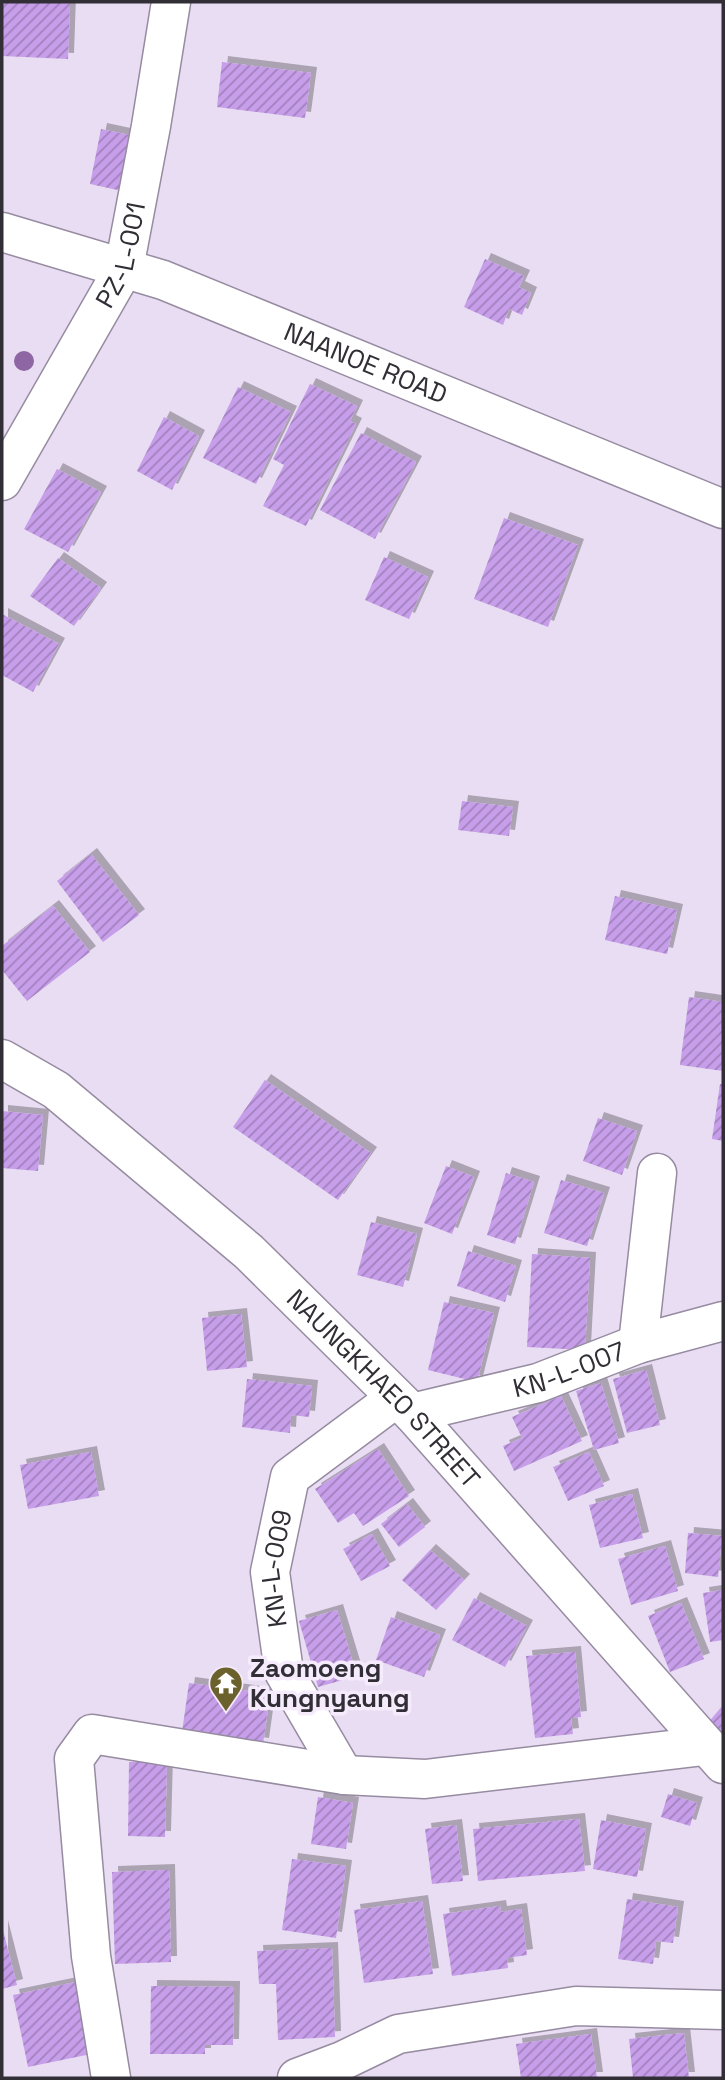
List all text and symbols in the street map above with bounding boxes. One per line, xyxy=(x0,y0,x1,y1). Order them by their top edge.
street label: PZ-L-001 xyxy=(88,200,153,314)
street label: NAANOE ROAD xyxy=(279,314,452,411)
street label: NAUNGKHAEO STREET xyxy=(279,1282,488,1495)
street label: KN-L-007 xyxy=(510,1334,630,1405)
street label: KN-L-009 xyxy=(253,1506,300,1630)
place label: Zaomoeng Kungnyaung xyxy=(250,1651,410,1715)
temple icon: Zaomoeng Kungnyaung xyxy=(207,1664,245,1713)

